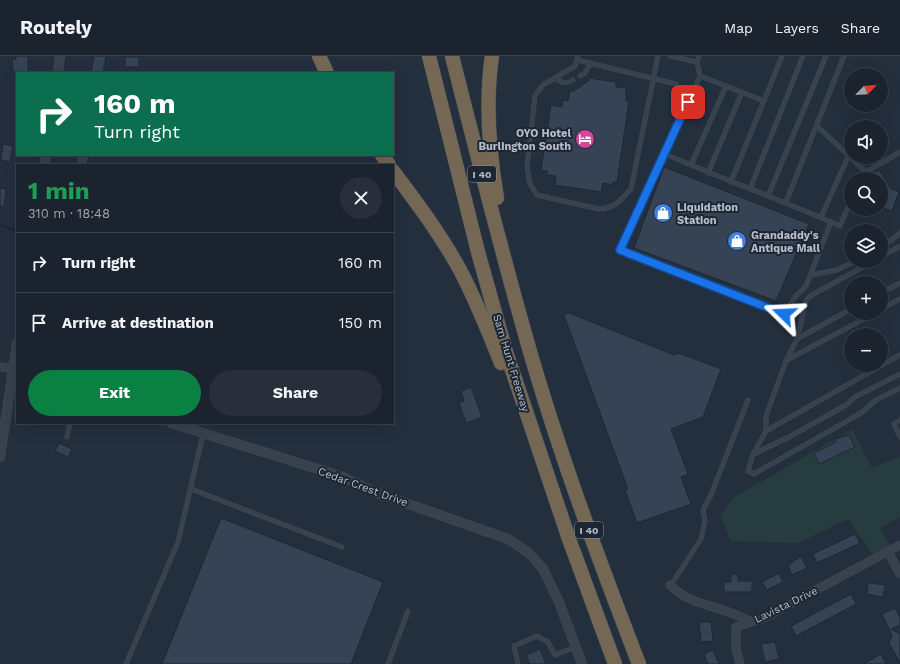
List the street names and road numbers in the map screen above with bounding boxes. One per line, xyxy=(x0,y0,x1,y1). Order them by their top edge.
road number: I 40 xyxy=(468,166,496,182)
street label: Sam Hunt Freeway xyxy=(490,313,532,414)
street label: Cedar Crest Drive xyxy=(316,465,410,509)
road number: I 40 xyxy=(575,522,603,538)
street label: Lavista Drive xyxy=(752,584,820,626)

